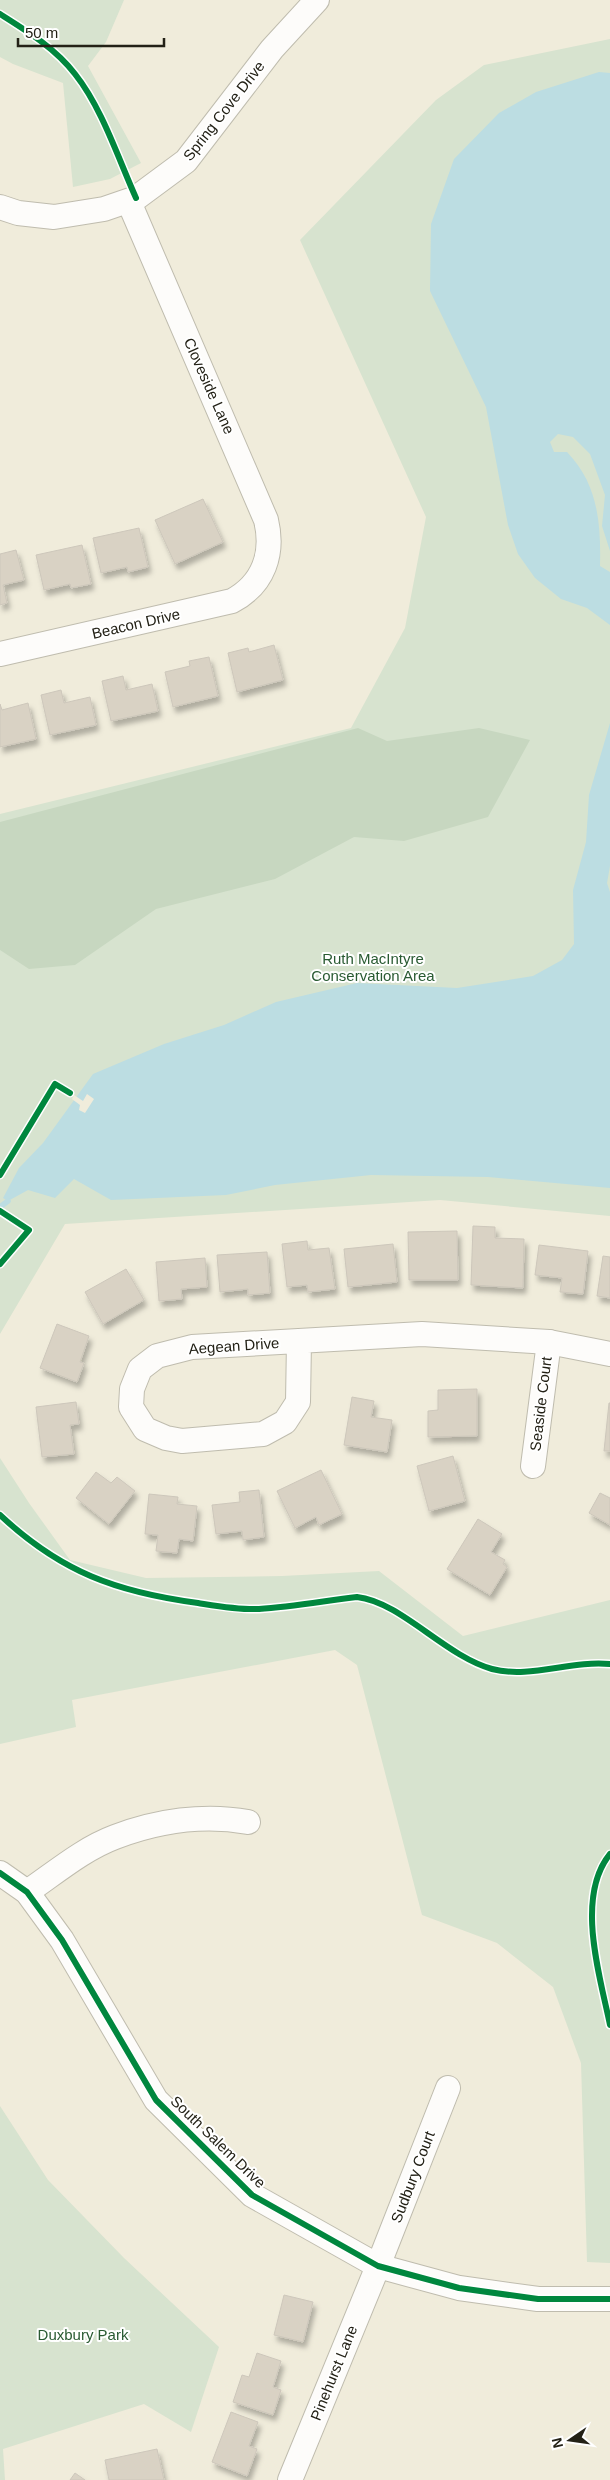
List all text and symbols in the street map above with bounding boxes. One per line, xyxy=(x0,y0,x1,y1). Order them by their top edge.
scale bar xyxy=(18,15,164,47)
text: 50 m xyxy=(25,24,58,41)
street label: Spring Cove Drive xyxy=(179,58,268,164)
street label: Cloveside Lane xyxy=(181,335,238,436)
street label: Beacon Drive xyxy=(90,605,182,642)
park label: Ruth MacIntyre Conservation Area xyxy=(311,950,435,984)
street label: Aegean Drive xyxy=(188,1334,280,1357)
street label: Seaside Court xyxy=(526,1355,555,1452)
street label: South Salem Drive xyxy=(167,2092,269,2191)
street label: Sudbury Court xyxy=(387,2128,438,2225)
street label: Pinehurst Lane xyxy=(307,2323,360,2423)
park label: Duxbury Park xyxy=(38,2326,129,2343)
north arrow xyxy=(545,2415,595,2465)
text: N xyxy=(548,2436,566,2450)

